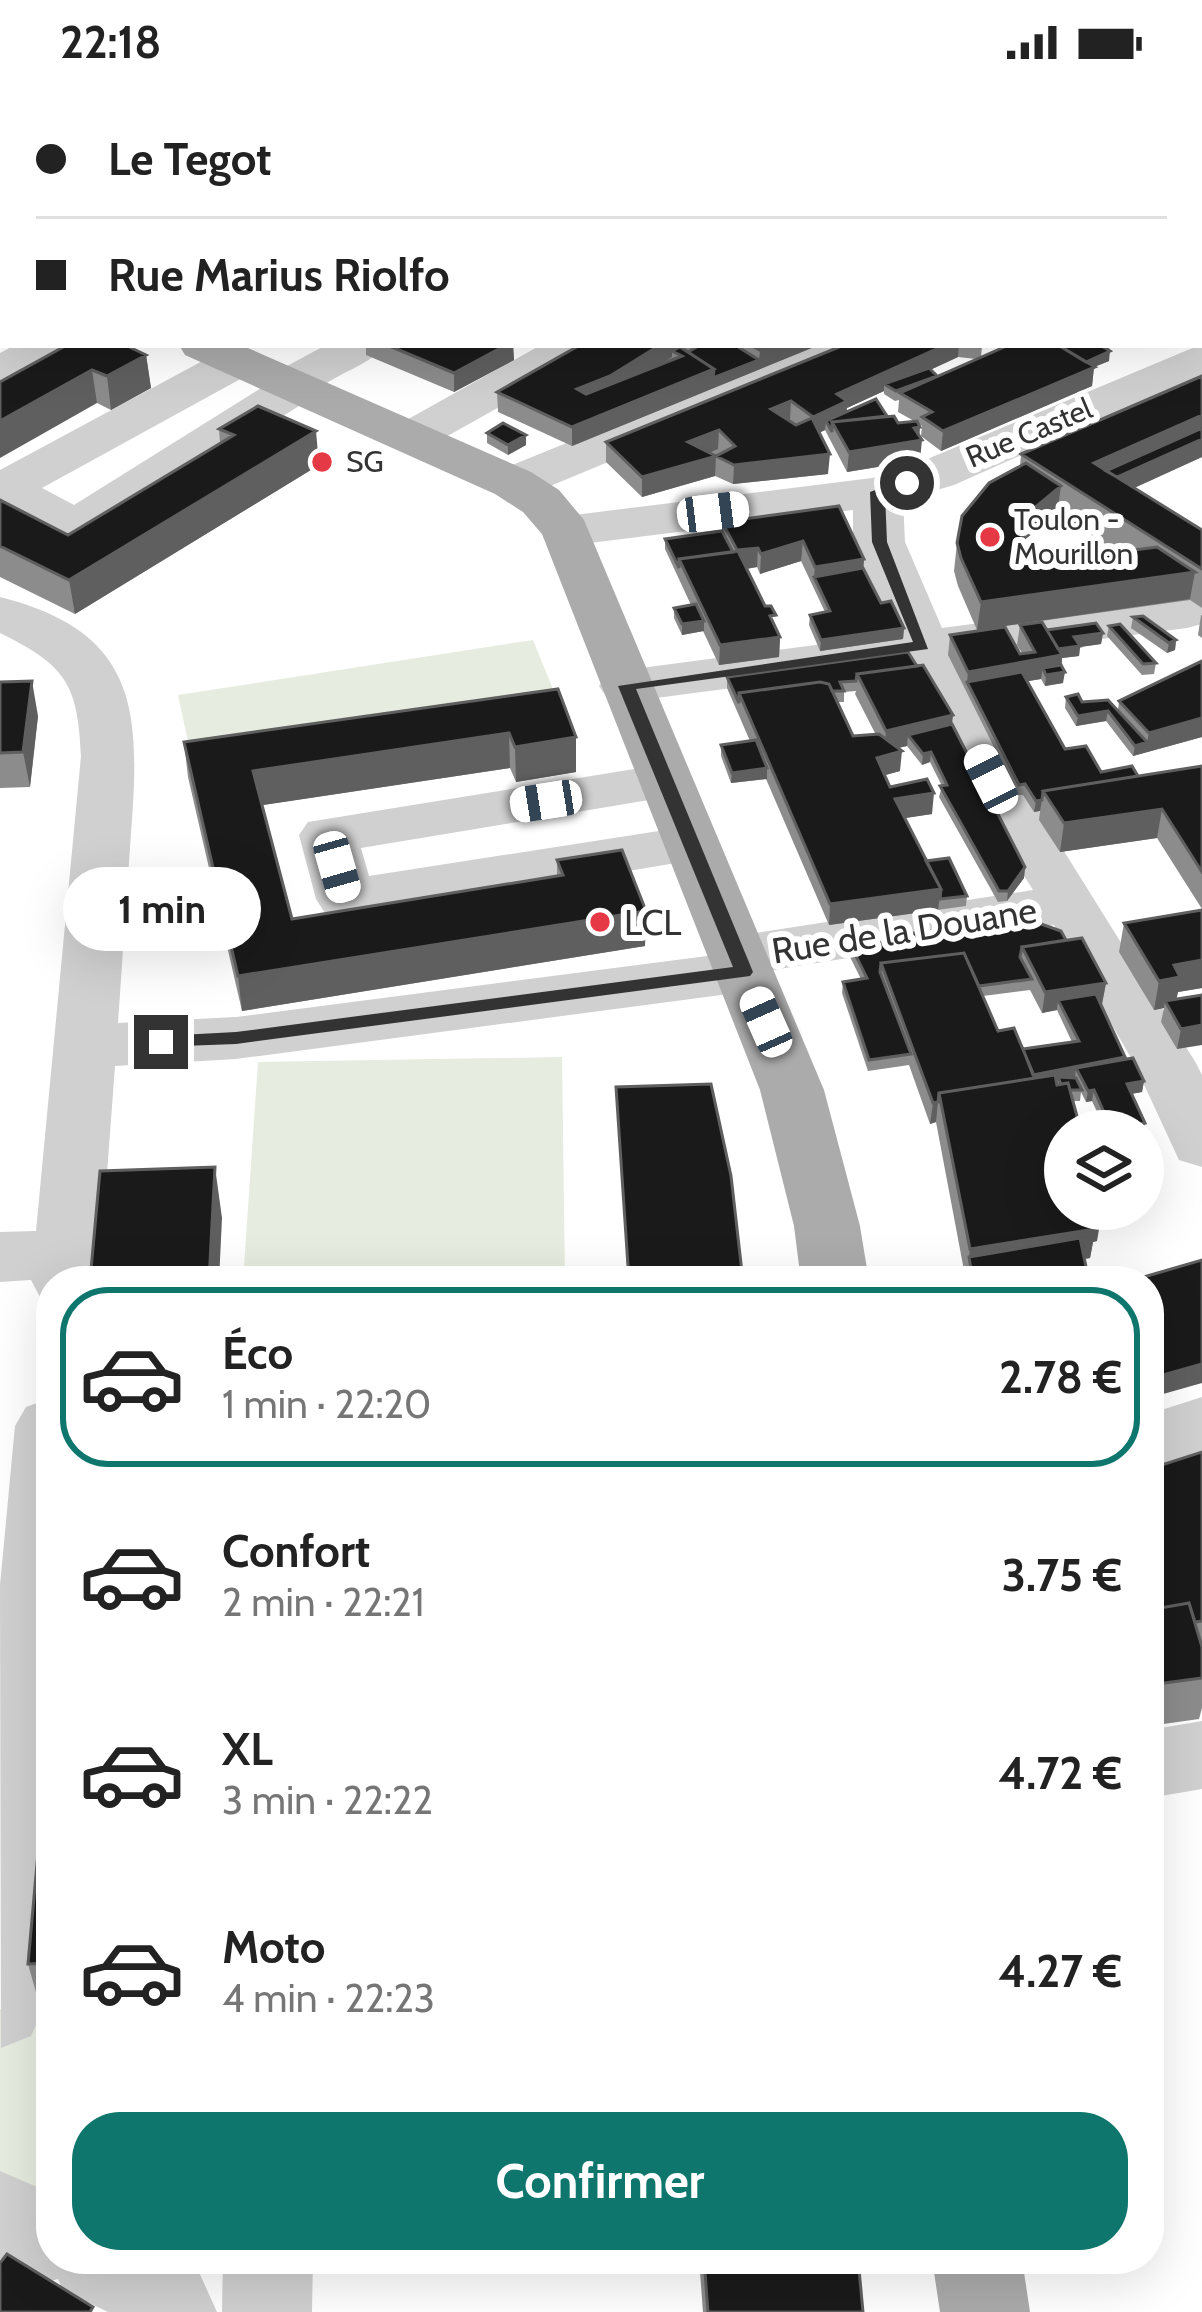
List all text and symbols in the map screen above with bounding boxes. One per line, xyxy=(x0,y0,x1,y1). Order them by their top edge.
text: 22:18 xyxy=(60,15,161,69)
text: Le Tegot xyxy=(108,132,272,186)
text: Rue Marius Riolfo xyxy=(108,248,450,302)
street label: Rue Castel xyxy=(960,389,1097,476)
place label: SG xyxy=(346,443,384,480)
marker: SG xyxy=(309,449,335,475)
route start xyxy=(880,456,934,510)
car xyxy=(675,490,751,534)
place label: Toulon - Mourillon xyxy=(1014,501,1133,572)
marker: Toulon - Mourillon xyxy=(977,524,1003,550)
car xyxy=(959,739,1023,819)
car xyxy=(508,778,584,824)
car xyxy=(310,827,364,907)
callout: 1 min xyxy=(62,868,260,952)
text: 1 min xyxy=(118,885,206,933)
street label: Rue de la Douane xyxy=(768,887,1040,973)
place label: LCL xyxy=(624,900,681,944)
marker: LCL xyxy=(587,909,613,935)
car xyxy=(735,982,797,1062)
route end xyxy=(134,1015,188,1069)
map controls xyxy=(1044,1110,1164,1230)
button: layers xyxy=(1044,1110,1164,1230)
icon: car xyxy=(78,1323,186,1431)
text: Éco xyxy=(222,1326,293,1380)
text: 2.78 € xyxy=(999,1350,1122,1404)
text: 1 min · 22:20 xyxy=(222,1380,431,1428)
icon: car xyxy=(78,1521,186,1629)
text: Confort xyxy=(222,1524,370,1578)
text: 3.75 € xyxy=(1002,1548,1122,1602)
text: 2 min · 22:21 xyxy=(222,1578,424,1626)
icon: car xyxy=(78,1719,186,1827)
text: XL xyxy=(222,1722,273,1776)
text: 4.72 € xyxy=(998,1746,1122,1800)
text: 3 min · 22:22 xyxy=(222,1776,433,1824)
icon: car xyxy=(78,1917,186,2025)
text: Moto xyxy=(222,1920,325,1974)
text: 4.27 € xyxy=(998,1944,1122,1998)
text: 4 min · 22:23 xyxy=(222,1974,435,2022)
button: Confirmer xyxy=(72,2112,1128,2250)

